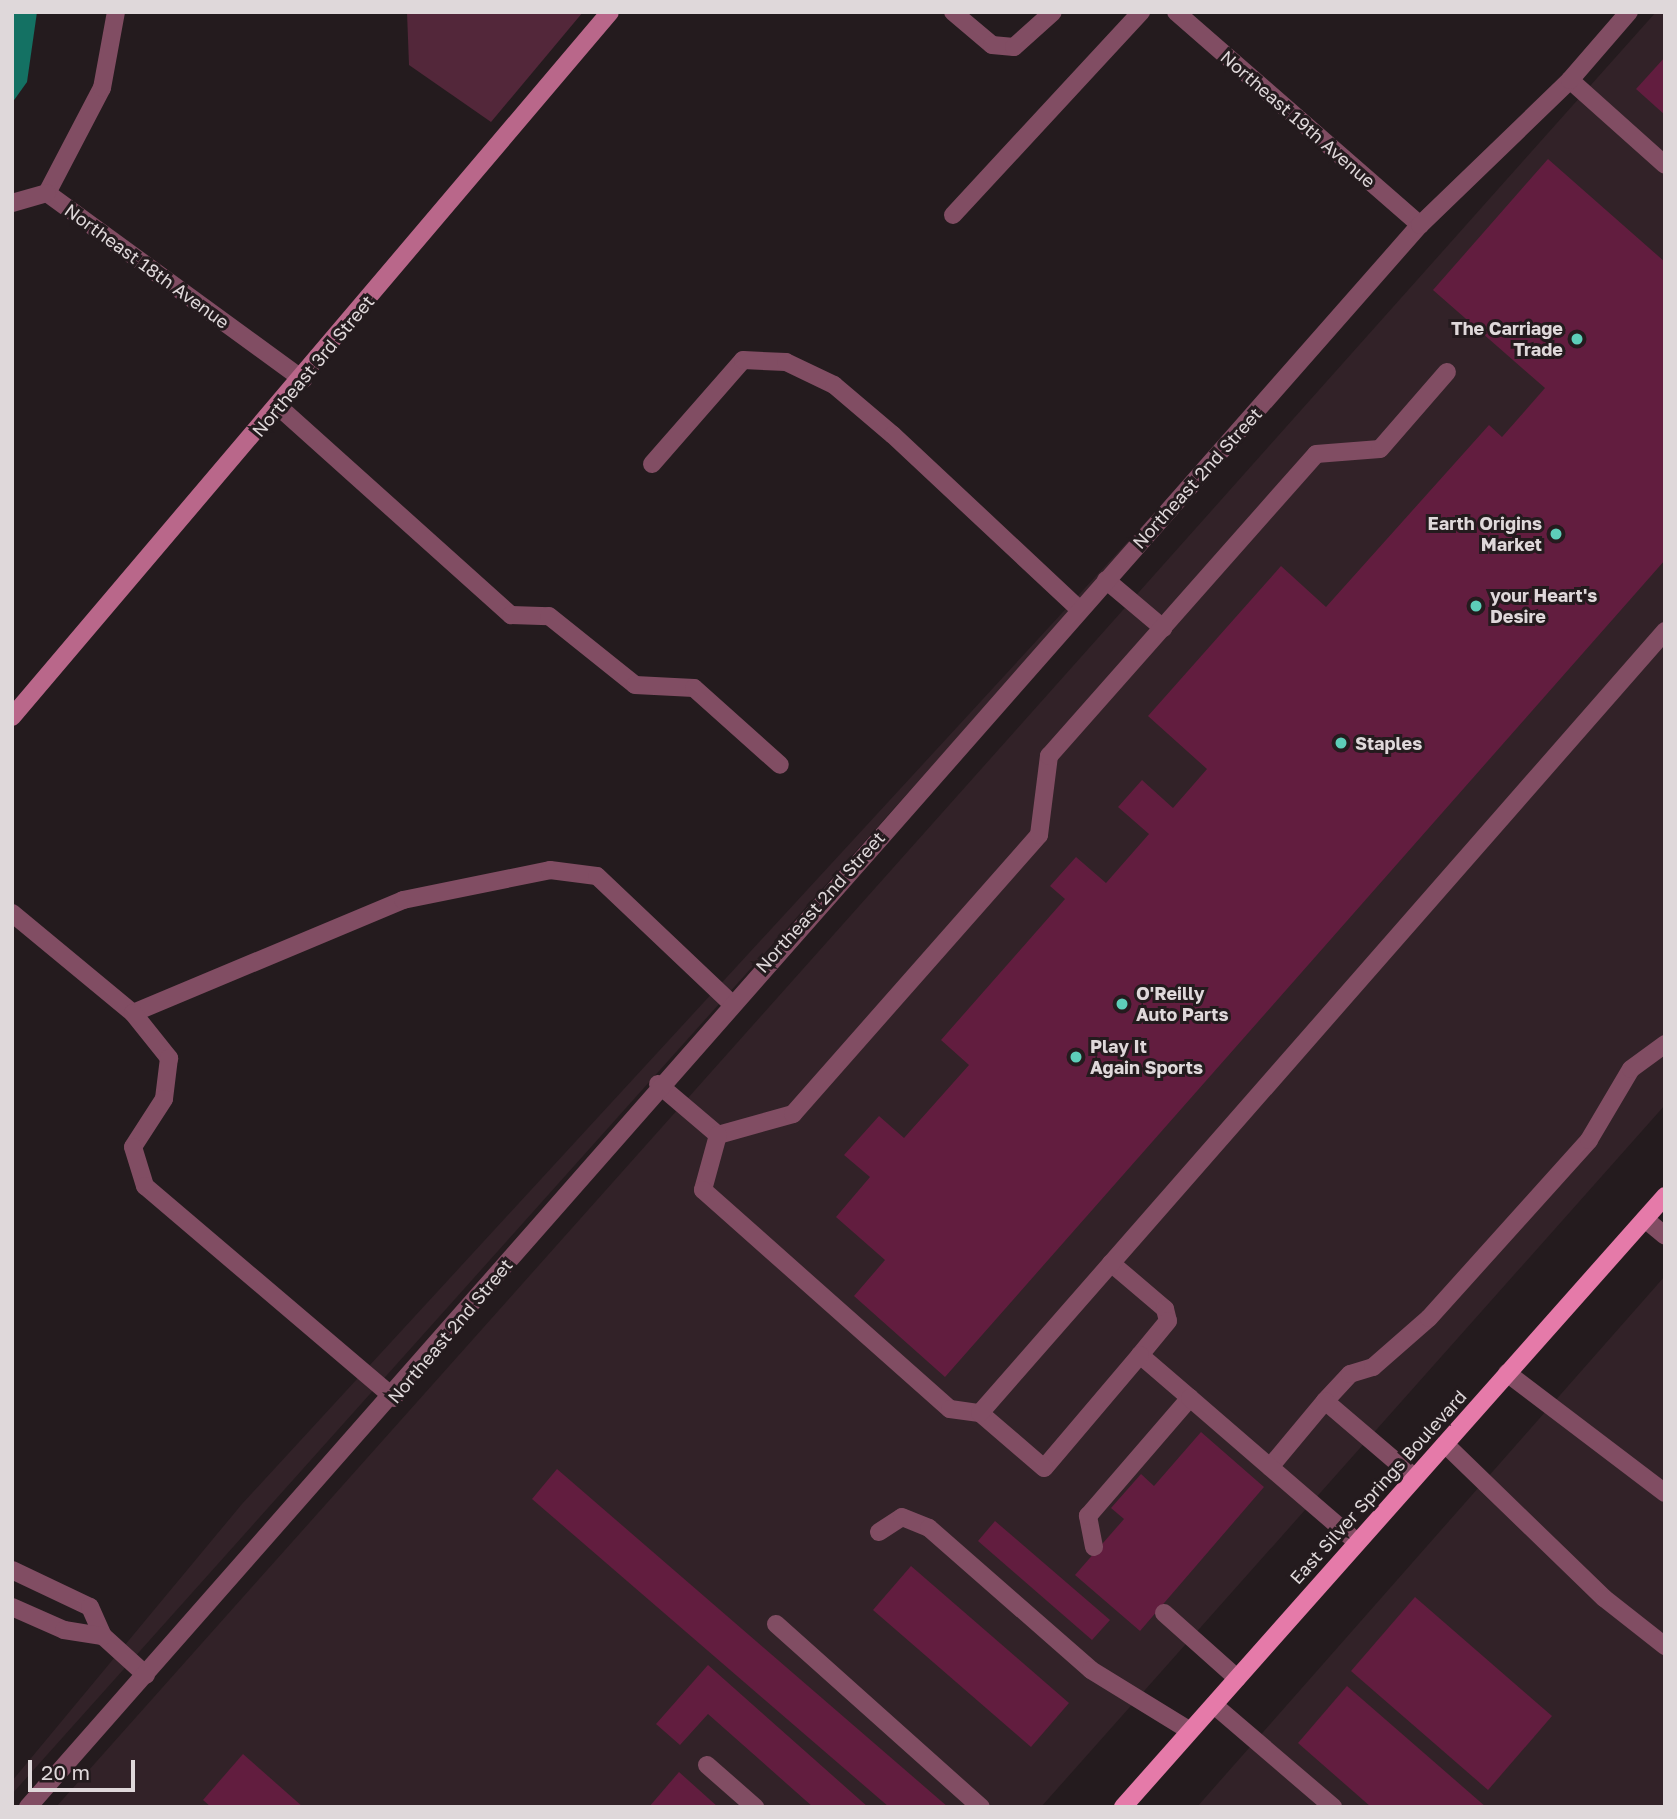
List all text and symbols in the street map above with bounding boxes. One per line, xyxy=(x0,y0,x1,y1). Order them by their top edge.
street label: Northeast 19th Avenue xyxy=(1216,46,1380,192)
street label: Northeast 18th Avenue xyxy=(61,199,233,333)
street label: Northeast 3rd Street xyxy=(247,291,379,441)
place label: The Carriage Trade xyxy=(1451,318,1563,360)
marker: The Carriage Trade xyxy=(1569,331,1585,347)
street label: Northeast 2nd Street xyxy=(1128,403,1266,553)
place label: Earth Origins Market xyxy=(1428,513,1542,556)
marker: Earth Origins Market xyxy=(1548,526,1564,542)
place label: your Heart's Desire xyxy=(1490,585,1597,628)
marker: your Heart's Desire xyxy=(1468,598,1484,614)
place label: Staples xyxy=(1355,732,1422,754)
marker: Staples xyxy=(1333,735,1349,751)
street label: Northeast 2nd Street xyxy=(751,827,889,977)
place label: O'Reilly Auto Parts xyxy=(1136,983,1229,1026)
marker: O'Reilly Auto Parts xyxy=(1114,996,1130,1012)
place label: Play It Again Sports xyxy=(1090,1036,1203,1078)
marker: Play It Again Sports xyxy=(1068,1049,1084,1065)
street label: Northeast 2nd Street xyxy=(383,1254,517,1408)
street label: East Silver Springs Boulevard xyxy=(1285,1386,1471,1588)
scale bar xyxy=(32,1745,138,1789)
text: 20 m xyxy=(41,1759,90,1785)

